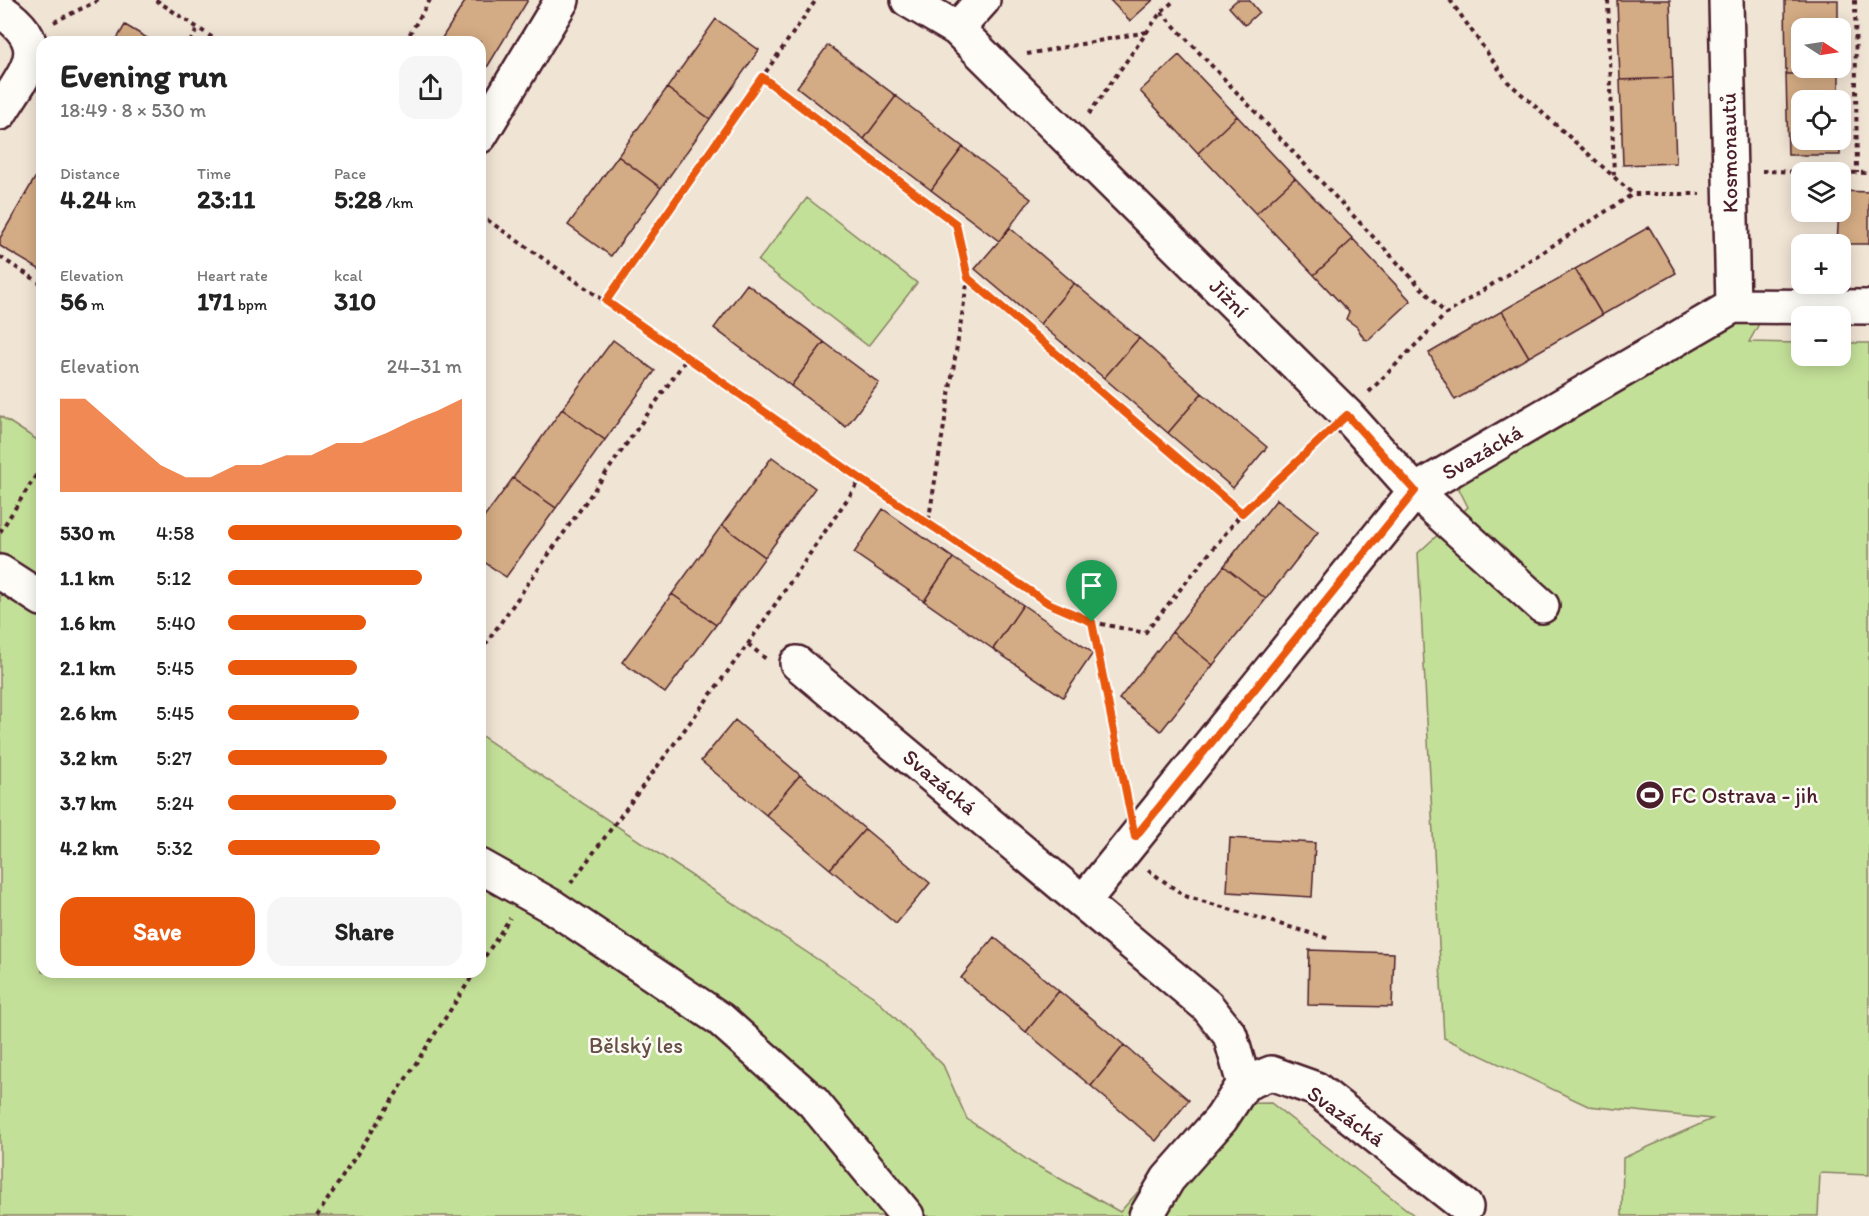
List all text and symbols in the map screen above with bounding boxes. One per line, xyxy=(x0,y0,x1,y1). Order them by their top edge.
north arrow xyxy=(1791,18,1851,78)
map controls xyxy=(1791,18,1851,366)
text: Evening run xyxy=(60,56,227,95)
button: share xyxy=(399,56,462,119)
button: locate xyxy=(1791,90,1851,150)
street label: Kosmonautů xyxy=(1714,93,1744,213)
text: 18:49 · 8 × 530 m xyxy=(60,98,206,122)
button: layers xyxy=(1791,162,1851,222)
text: Distance xyxy=(60,164,120,183)
text: Time xyxy=(197,164,231,183)
text: Pace xyxy=(334,164,366,183)
text: 4.24 xyxy=(60,183,111,215)
text: 23:11 xyxy=(197,183,255,215)
text: 5:28 xyxy=(334,183,382,215)
text: km xyxy=(111,193,136,212)
text: /km xyxy=(382,193,413,212)
button: + xyxy=(1791,234,1851,294)
text: Elevation xyxy=(60,266,124,285)
text: Heart rate xyxy=(197,266,268,285)
text: kcal xyxy=(334,266,362,285)
street label: Jižní xyxy=(1204,273,1255,324)
text: 56 xyxy=(60,285,87,317)
text: 171 xyxy=(197,285,234,317)
text: 310 xyxy=(334,285,376,317)
text: m xyxy=(87,295,104,314)
text: bpm xyxy=(234,295,267,314)
button: − xyxy=(1791,306,1851,366)
text: Elevation xyxy=(60,354,139,378)
text: 24–31 m xyxy=(387,354,462,378)
street label: Svazácká xyxy=(1437,418,1528,486)
text: 530 m xyxy=(60,521,115,545)
text: 4:58 xyxy=(156,521,194,545)
pin xyxy=(1066,560,1117,622)
text: 1.1 km xyxy=(60,566,114,590)
text: 5:12 xyxy=(156,566,191,590)
icon: arrive xyxy=(1075,569,1108,602)
text: 1.6 km xyxy=(60,611,116,635)
text: 5:40 xyxy=(156,611,196,635)
text: 2.1 km xyxy=(60,656,116,680)
text: 5:45 xyxy=(156,656,194,680)
text: 2.6 km xyxy=(60,701,117,725)
text: 5:45 xyxy=(156,701,194,725)
street label: Svazácká xyxy=(897,743,983,821)
text: 3.2 km xyxy=(60,746,117,770)
text: 5:27 xyxy=(156,746,192,770)
sports icon: FC Ostrava - jih xyxy=(1634,779,1666,811)
place label: FC Ostrava - jih xyxy=(1671,782,1818,809)
text: 3.7 km xyxy=(60,791,117,815)
text: 5:24 xyxy=(156,791,194,815)
text: 4.2 km xyxy=(60,836,118,860)
text: 5:32 xyxy=(156,836,193,860)
button: Save xyxy=(60,897,255,966)
button: Share xyxy=(267,897,462,966)
park label: Bělský les xyxy=(589,1032,683,1059)
street label: Svazácká xyxy=(1302,1080,1390,1153)

